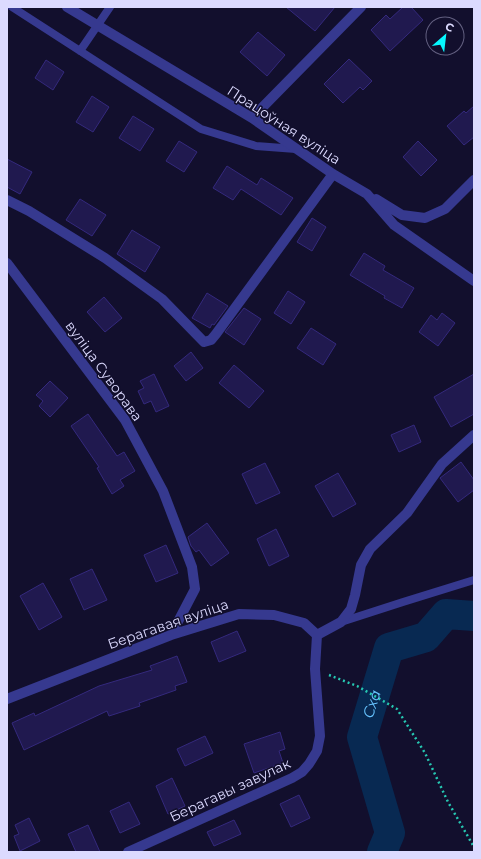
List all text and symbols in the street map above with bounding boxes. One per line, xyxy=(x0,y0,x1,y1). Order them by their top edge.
north arrow xyxy=(425,16,465,56)
text: С xyxy=(443,19,457,35)
street label: Працоўная вуліца xyxy=(224,82,344,168)
street label: вуліца Суворава xyxy=(62,317,146,425)
street label: Берагавая вуліца xyxy=(105,595,231,653)
water label: Сха xyxy=(358,687,385,720)
street label: Берагавы завулак xyxy=(167,754,293,826)

